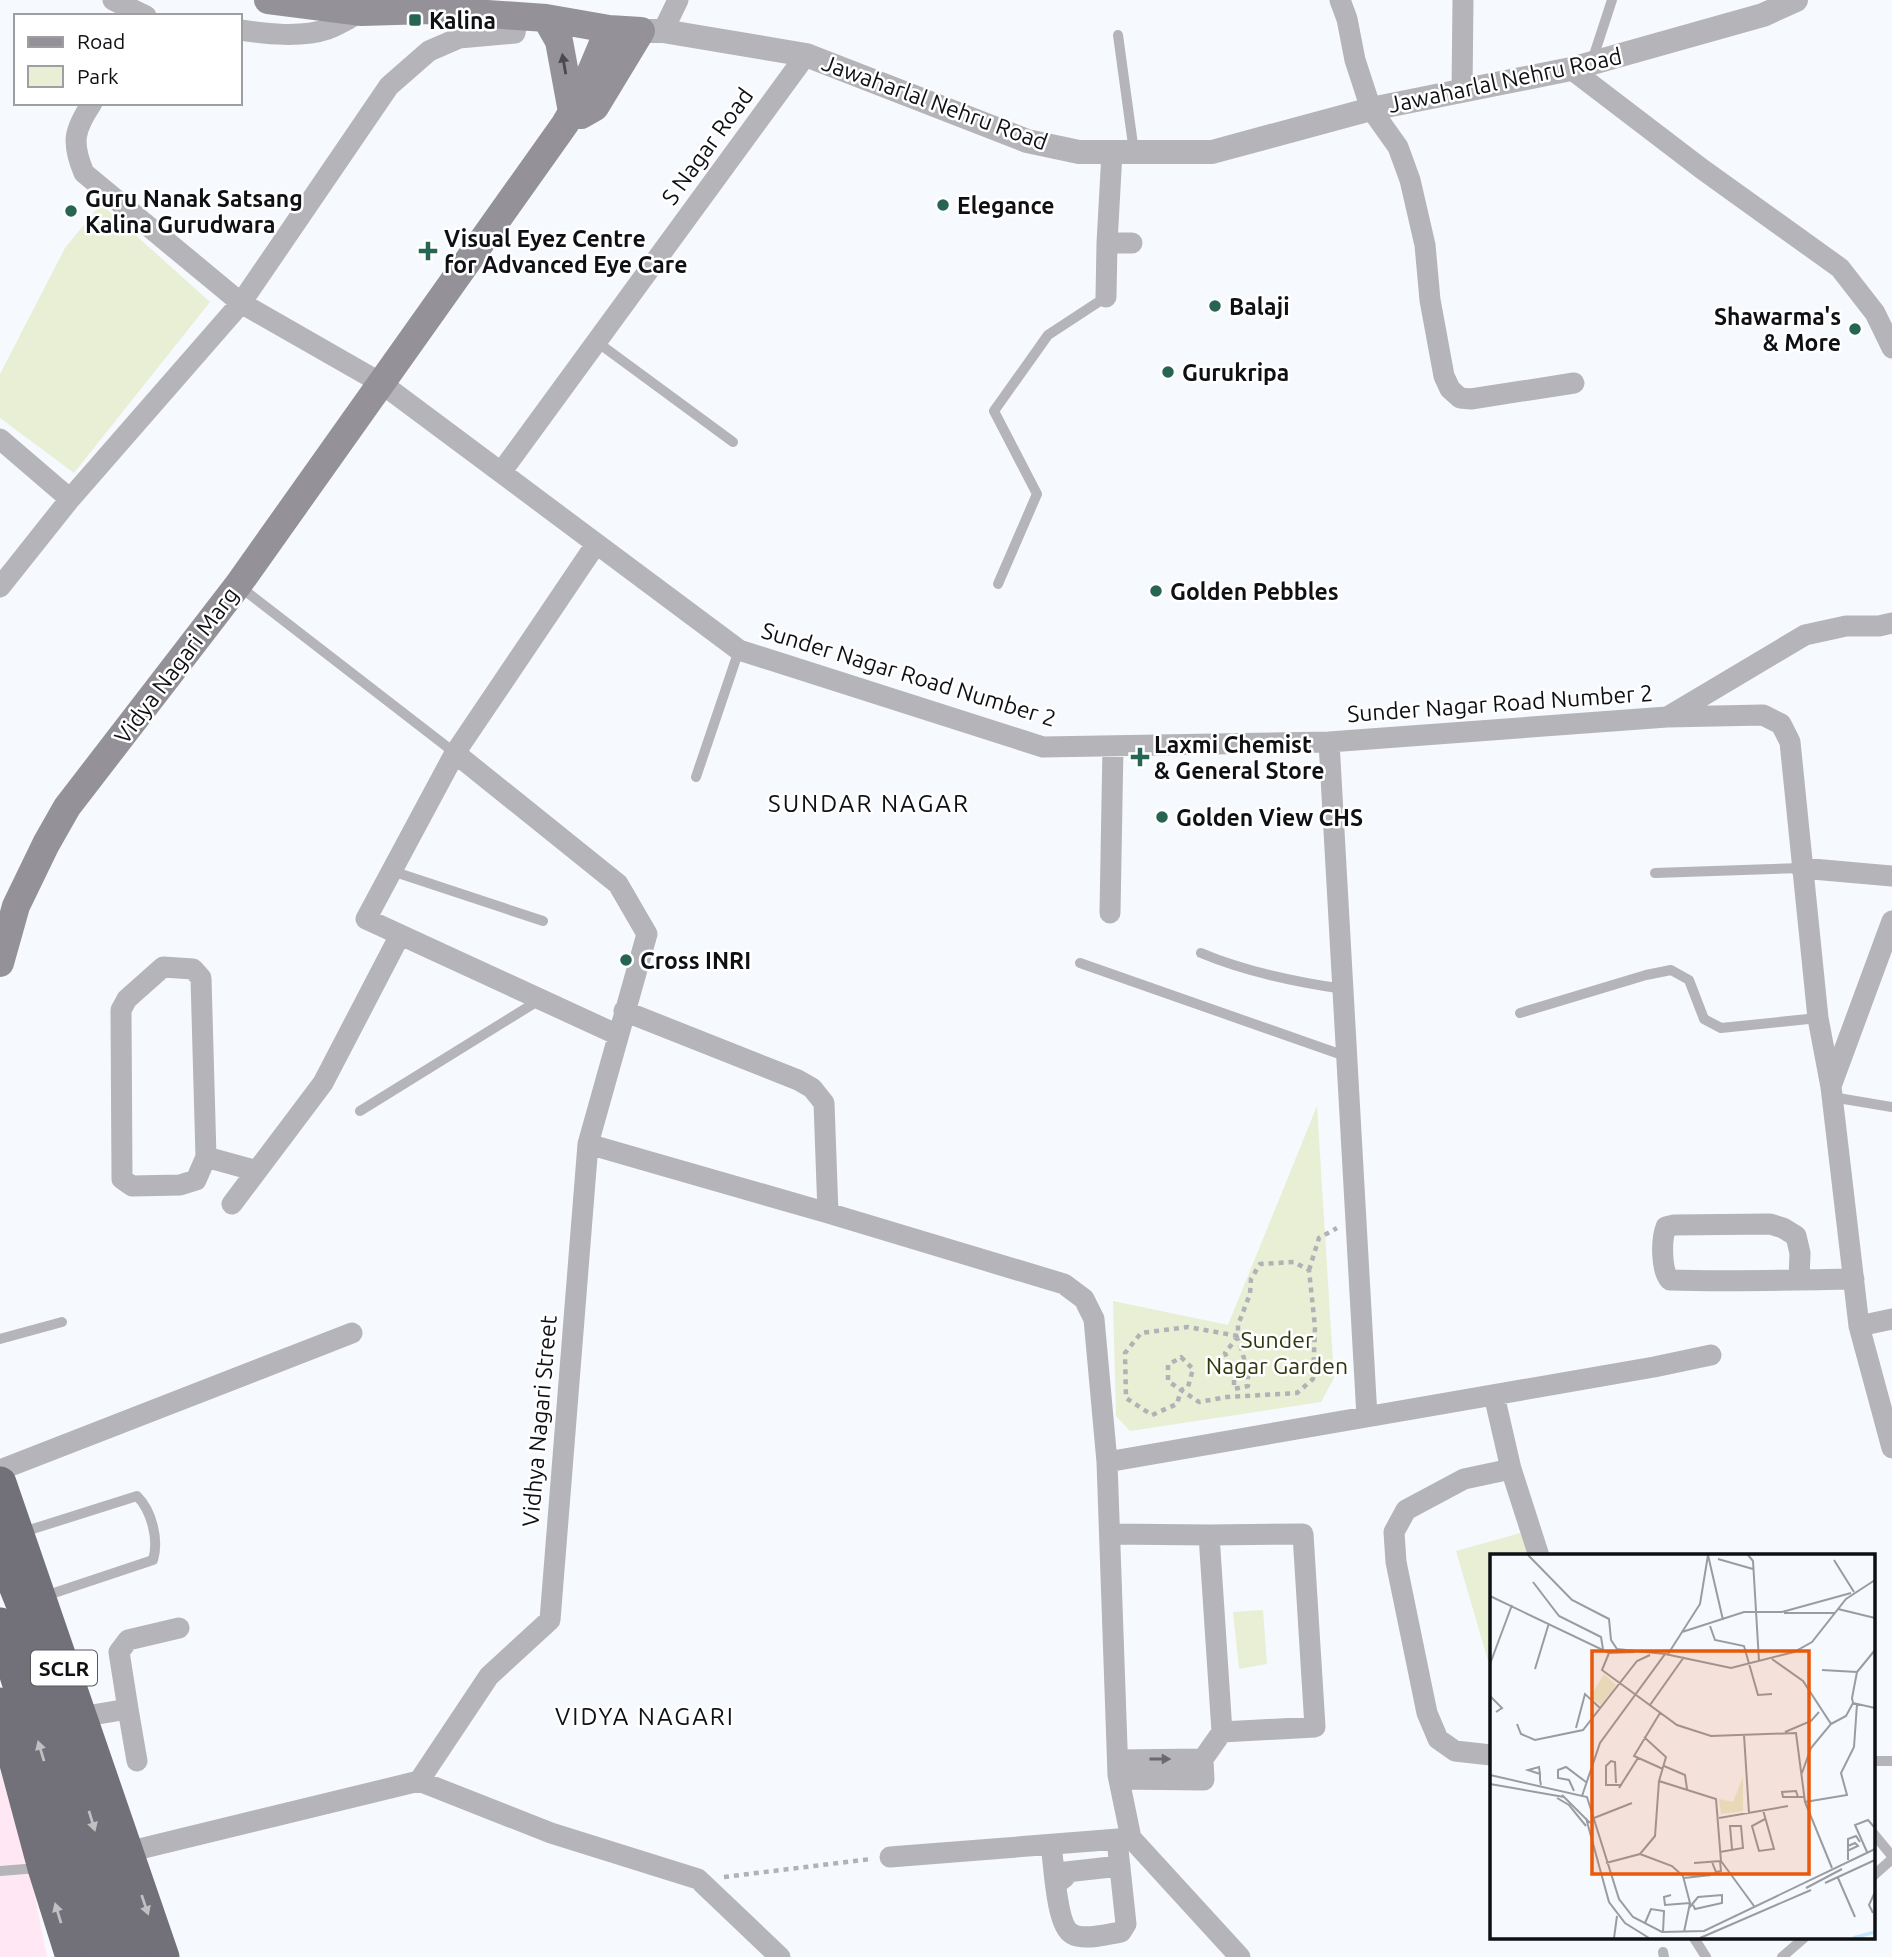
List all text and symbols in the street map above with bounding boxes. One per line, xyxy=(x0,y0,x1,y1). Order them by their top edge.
place label: Kalina xyxy=(429,8,496,33)
marker: Kalina xyxy=(407,12,423,28)
legend xyxy=(14,14,242,105)
text: Road xyxy=(77,29,125,53)
street label: Jawaharlal Nehru Road xyxy=(1386,43,1624,117)
street label: Jawaharlal Nehru Road xyxy=(819,50,1051,154)
one-way arrow xyxy=(558,53,569,75)
text: Park xyxy=(77,64,119,88)
street label: S Nagar Road xyxy=(656,83,758,209)
place label: Guru Nanak Satsang Kalina Gurudwara xyxy=(85,186,303,237)
place label: Elegance xyxy=(957,193,1055,218)
marker: Elegance xyxy=(935,197,951,213)
marker: Guru Nanak Satsang Kalina Gurudwara xyxy=(63,203,79,219)
place label: Visual Eyez Centre for Advanced Eye Care xyxy=(444,226,687,277)
marker: Visual Eyez Centre for Advanced Eye Care xyxy=(418,241,438,261)
place label: Balaji xyxy=(1229,294,1290,319)
marker: Balaji xyxy=(1207,298,1223,314)
place label: Shawarma's & More xyxy=(1714,304,1841,355)
marker: Shawarma's & More xyxy=(1847,321,1863,337)
place label: Gurukripa xyxy=(1182,360,1289,385)
marker: Gurukripa xyxy=(1160,364,1176,380)
place label: Golden Pebbles xyxy=(1170,579,1339,604)
street label: Vidya Nagari Marg xyxy=(109,582,243,748)
marker: Golden Pebbles xyxy=(1148,583,1164,599)
street label: Sunder Nagar Road Number 2 xyxy=(759,617,1059,731)
street label: Sunder Nagar Road Number 2 xyxy=(1346,680,1654,726)
place label: Laxmi Chemist & General Store xyxy=(1154,732,1324,783)
marker: Laxmi Chemist & General Store xyxy=(1132,749,1148,765)
district label: SUNDAR NAGAR xyxy=(768,790,970,817)
place label: Golden View CHS xyxy=(1176,805,1363,830)
marker: Golden View CHS xyxy=(1154,809,1170,825)
place label: Cross INRI xyxy=(640,948,751,973)
marker: Cross INRI xyxy=(618,952,634,968)
street label: Vidhya Nagari Street xyxy=(517,1314,561,1528)
park label: Sunder Nagar Garden xyxy=(1206,1327,1348,1378)
inset map xyxy=(1490,1554,1874,1940)
road number: SCLR xyxy=(31,1650,97,1686)
district label: VIDYA NAGARI xyxy=(555,1703,735,1730)
one-way arrow xyxy=(35,1741,45,1762)
one-way arrow xyxy=(1149,1753,1171,1765)
one-way arrow xyxy=(87,1811,98,1832)
one-way arrow xyxy=(140,1895,151,1916)
one-way arrow xyxy=(53,1902,63,1923)

